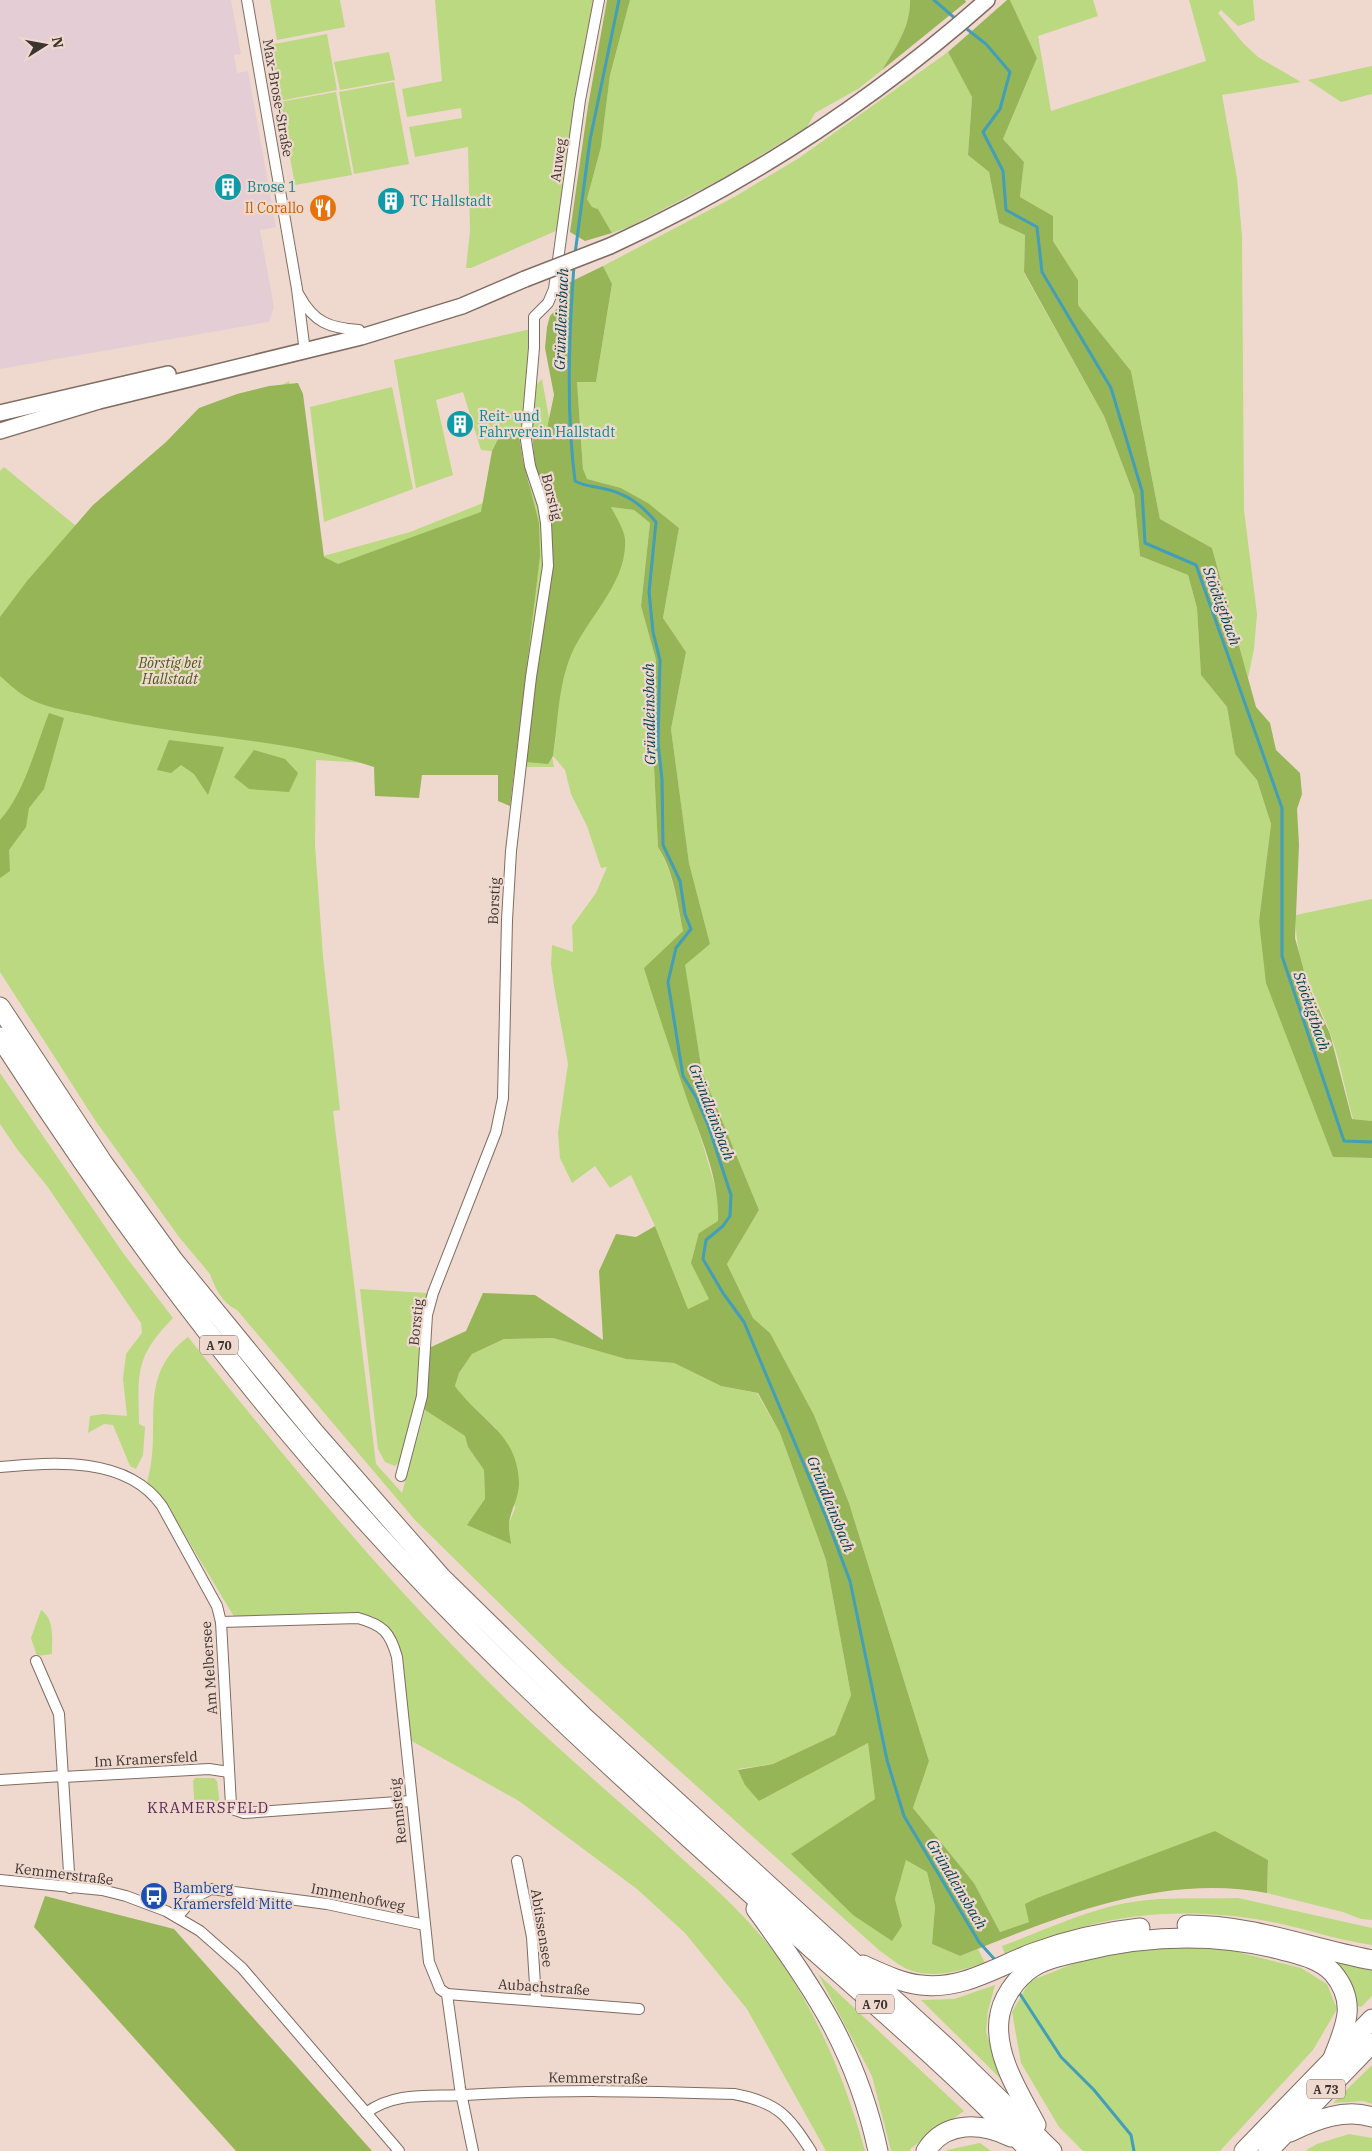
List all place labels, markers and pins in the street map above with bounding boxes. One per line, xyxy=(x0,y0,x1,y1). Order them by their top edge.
building icon: Brose 1 xyxy=(213,172,243,202)
place label: Brose 1 xyxy=(247,178,296,196)
building icon: TC Hallstadt xyxy=(376,186,406,216)
place label: TC Hallstadt xyxy=(410,192,491,210)
restaurant icon: Il Corallo xyxy=(308,193,338,223)
place label: Il Corallo xyxy=(245,199,304,217)
place label: Reit- und Fahrverein Hallstadt xyxy=(479,407,615,441)
building icon: Reit- und Fahrverein Hallstadt xyxy=(445,409,475,439)
place label: Bamberg Kramersfeld Mitte xyxy=(173,1879,292,1913)
bus stop icon: Bamberg Kramersfeld Mitte xyxy=(139,1881,169,1911)

